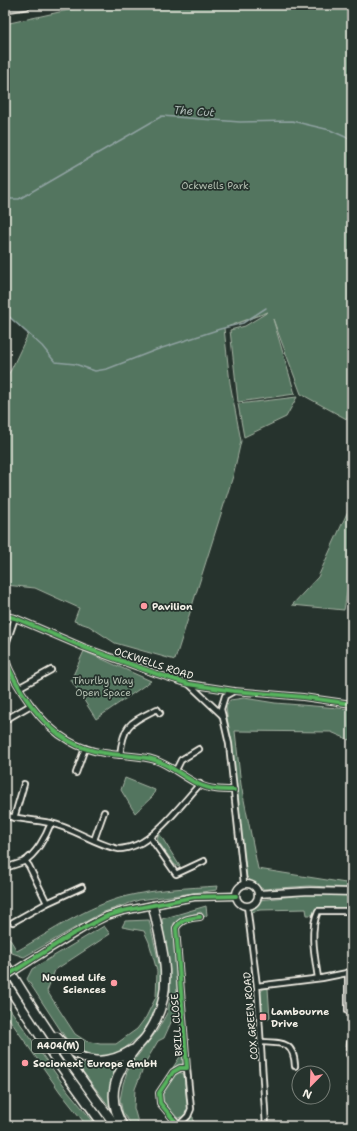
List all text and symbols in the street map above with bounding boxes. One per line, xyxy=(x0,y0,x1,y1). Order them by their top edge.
water label: The Cut xyxy=(173,103,215,120)
park label: Ockwells Park xyxy=(181,179,249,192)
place label: Pavilion xyxy=(152,600,193,613)
marker: Pavilion xyxy=(139,601,149,611)
street label: OCKWELLS ROAD xyxy=(113,645,195,683)
park label: Thurlby Way Open Space xyxy=(72,674,134,699)
place label: Noumed Life Sciences xyxy=(42,971,106,996)
street label: COX GREEN ROAD xyxy=(240,971,261,1060)
marker: Noumed Life Sciences xyxy=(109,978,119,988)
street label: BRILL CLOSE xyxy=(168,993,185,1057)
place label: Lambourne Drive xyxy=(271,1005,329,1030)
marker: Lambourne Drive xyxy=(258,1012,268,1022)
road number: A404(M) xyxy=(32,1039,84,1053)
place label: Socionext Europe GmbH xyxy=(33,1057,157,1070)
marker: Socionext Europe GmbH xyxy=(20,1058,30,1068)
north arrow xyxy=(291,1065,331,1105)
text: N xyxy=(300,1085,314,1102)

